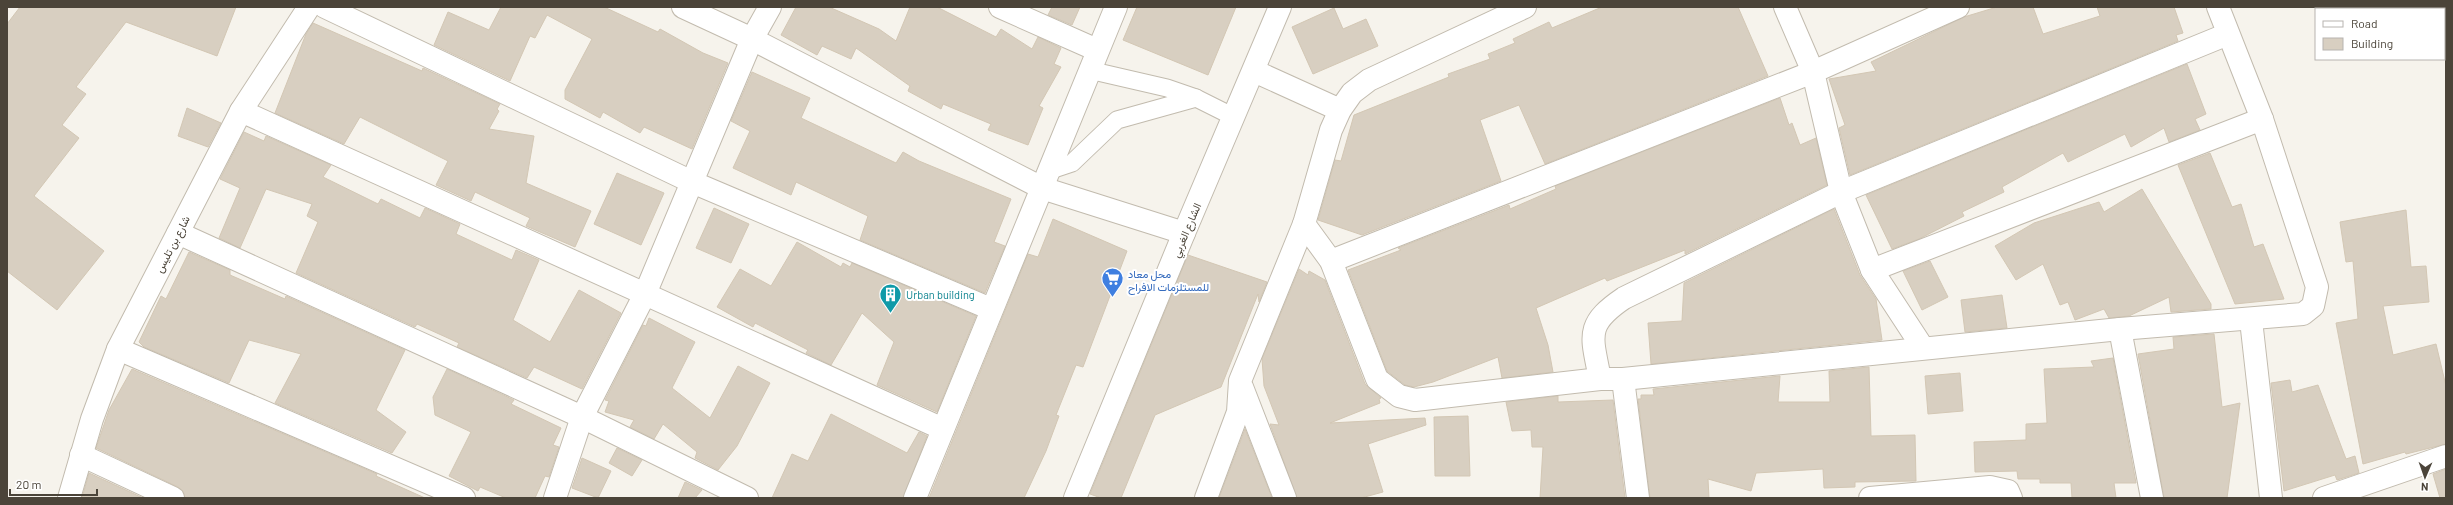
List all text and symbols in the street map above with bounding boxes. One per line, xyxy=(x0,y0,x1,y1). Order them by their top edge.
legend xyxy=(2315,8,2445,60)
text: Road xyxy=(2351,16,2378,30)
text: Building xyxy=(2351,36,2393,50)
street label: الشارع الغربي xyxy=(1169,201,1207,261)
street label: شارع بن تليس xyxy=(152,213,194,276)
supermarket icon: محل معاد للمستلزمات الافراح xyxy=(1099,266,1125,299)
place label: محل معاد للمستلزمات الافراح xyxy=(1128,267,1209,295)
building icon: Urban building xyxy=(878,281,904,314)
place label: Urban building xyxy=(906,288,975,301)
north arrow xyxy=(2405,457,2445,497)
scale bar xyxy=(10,471,97,497)
text: 20 m xyxy=(16,477,42,491)
text: N xyxy=(2421,481,2429,494)

